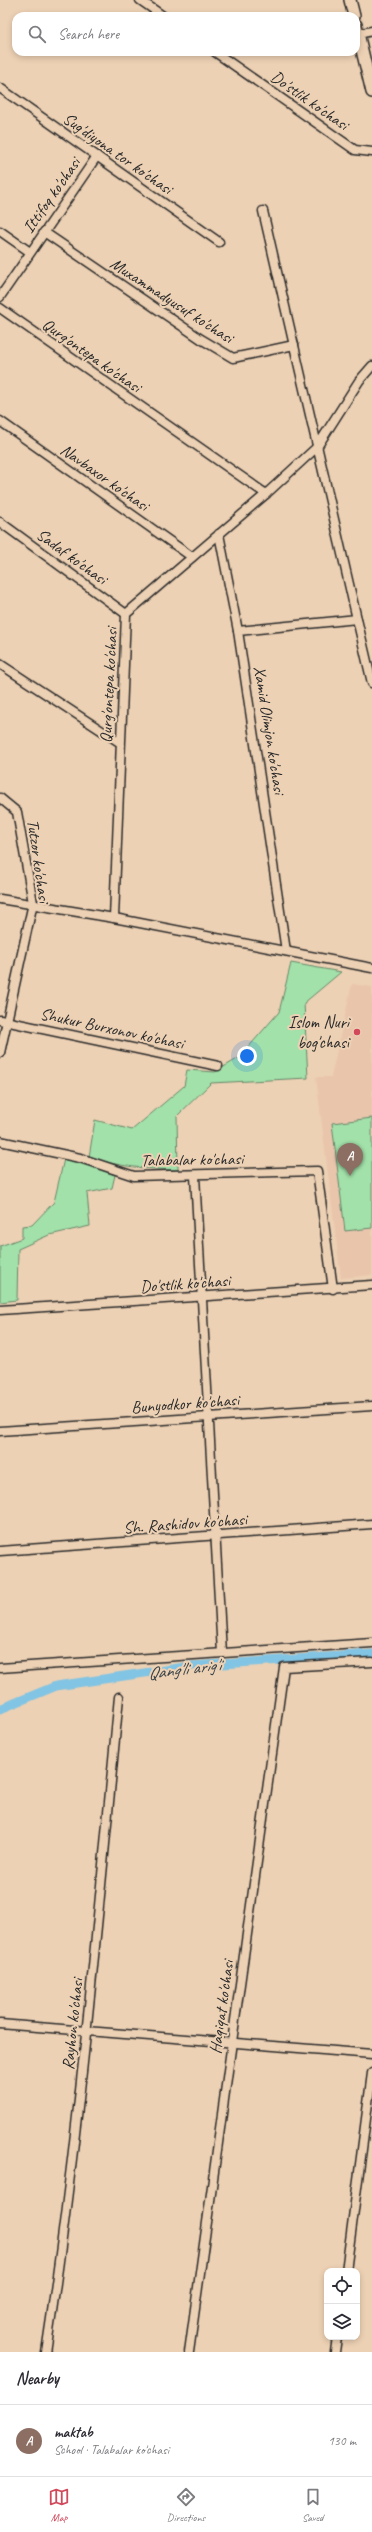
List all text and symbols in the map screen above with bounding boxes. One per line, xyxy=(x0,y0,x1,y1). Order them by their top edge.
search box xyxy=(12,12,360,56)
icon: search xyxy=(26,23,48,45)
text: Search here xyxy=(58,25,119,44)
street label: Do'stlik ko'chasi xyxy=(267,66,354,136)
street label: Sug'diyona tor ko'chasi xyxy=(59,108,178,200)
street label: Ittifoq ko'chasi xyxy=(18,152,86,237)
street label: Muxammadyusuf ko'chasi xyxy=(106,253,239,349)
street label: Qurg'ontepa ko'chasi xyxy=(38,314,147,398)
street label: Navbaxor ko'chasi xyxy=(56,439,155,517)
street label: Sadaf ko'chasi xyxy=(32,524,113,590)
street label: Qurg'ontepa ko'chasi xyxy=(95,625,122,743)
street label: Xamid Olimjon ko'chasi xyxy=(249,665,290,797)
street label: Tutzor ko'chasi xyxy=(22,818,55,906)
street label: Shukur Burxonov ko'chasi xyxy=(38,1003,187,1054)
place label: Islom Nuri bog'chasi xyxy=(288,1012,352,1053)
marker: Islom Nuri bog'chasi xyxy=(352,1027,362,1037)
your location xyxy=(237,1046,257,1066)
pin: A xyxy=(337,1143,363,1176)
street label: Talabalar ko'chasi xyxy=(141,1148,245,1171)
street label: Do'stlik ko'chasi xyxy=(139,1270,233,1297)
street label: Bunyodkor ko'chasi xyxy=(130,1389,241,1418)
street label: Sh. Rashidov ko'chasi xyxy=(123,1509,249,1538)
water label: Qang'li arig'i xyxy=(146,1653,226,1684)
street label: Haqiqat ko'chasi xyxy=(205,1957,239,2055)
street label: Rayhon ko'chasi xyxy=(57,1976,88,2071)
map controls xyxy=(324,2268,360,2340)
button: locate xyxy=(324,2268,360,2304)
button: layers xyxy=(324,2304,360,2340)
text: Nearby xyxy=(16,2368,59,2389)
text: maktab xyxy=(54,2423,93,2442)
text: A xyxy=(26,2433,32,2449)
text: 130 m xyxy=(328,2433,356,2449)
text: School · Talabalar ko'chasi xyxy=(54,2442,169,2458)
tab: Map xyxy=(48,2486,70,2524)
tab: Directions xyxy=(167,2486,205,2524)
tab: Saved xyxy=(302,2486,324,2524)

